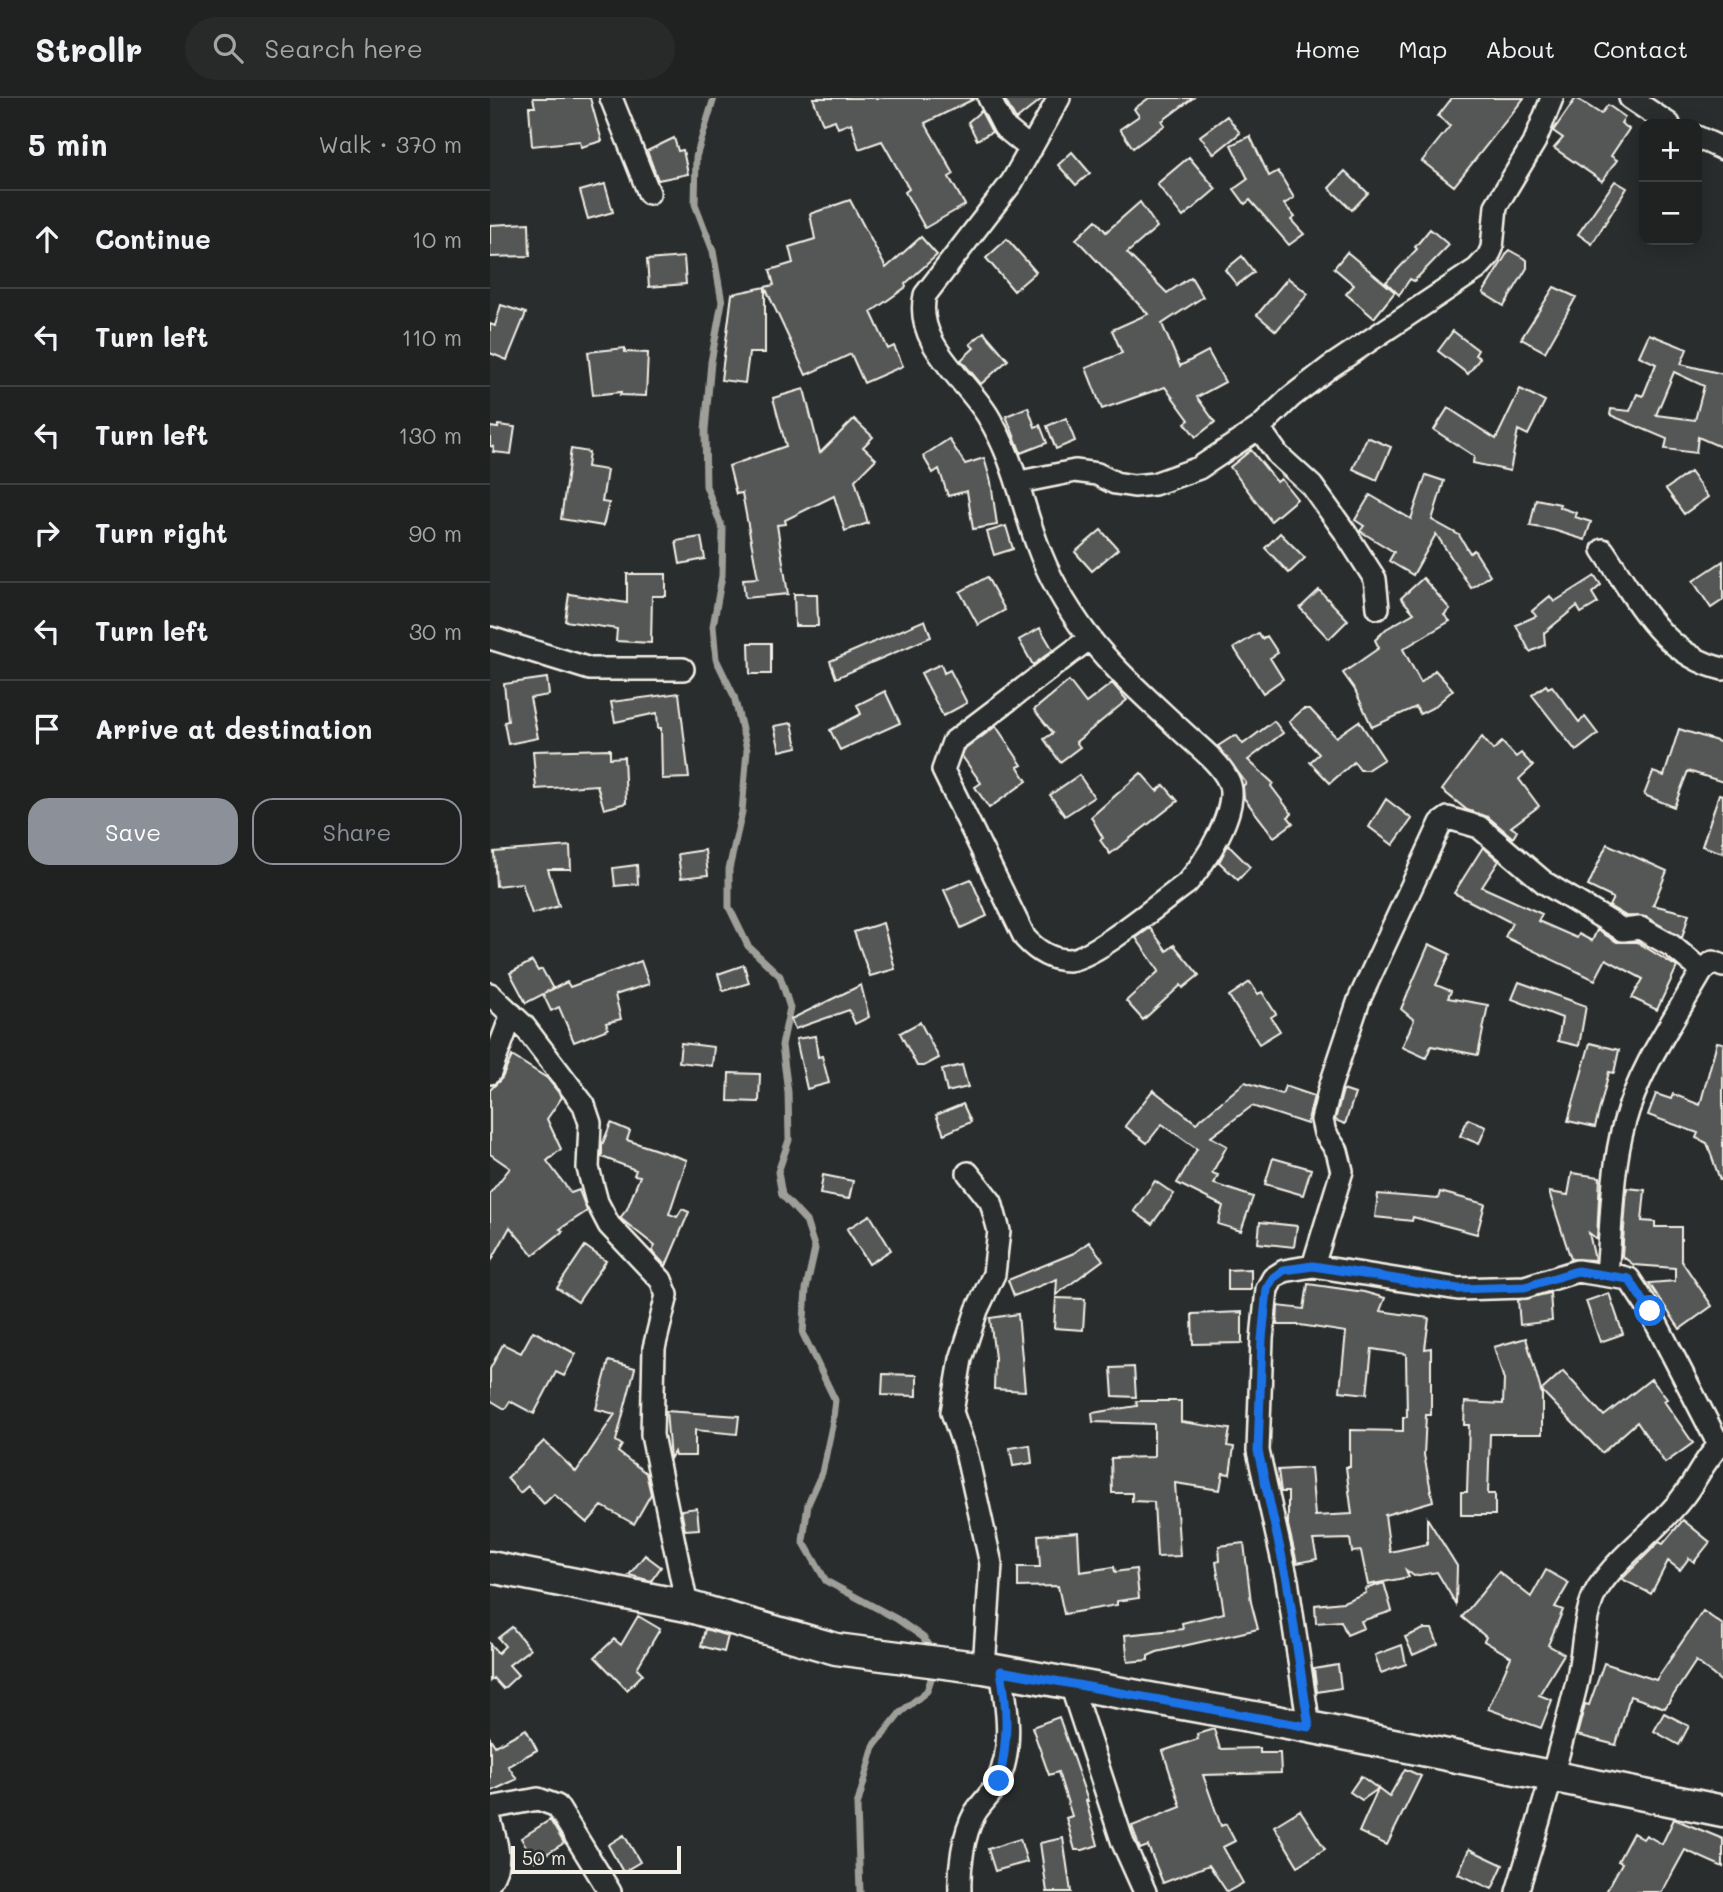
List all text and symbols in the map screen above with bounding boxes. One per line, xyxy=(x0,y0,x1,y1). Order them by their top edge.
search box xyxy=(185,17,675,80)
text: Strollr xyxy=(35,27,143,70)
icon: search xyxy=(209,29,247,67)
text: Search here xyxy=(265,31,423,65)
text: Home xyxy=(1295,33,1360,64)
text: Map xyxy=(1398,33,1447,64)
text: About xyxy=(1485,33,1555,64)
text: Contact xyxy=(1593,33,1688,64)
map controls xyxy=(1639,119,1702,245)
button: + xyxy=(1639,119,1702,182)
text: 5 min xyxy=(28,124,108,164)
text: Walk · 370 m xyxy=(319,129,462,159)
button: − xyxy=(1639,182,1702,245)
icon: ahead xyxy=(28,220,66,258)
text: Continue xyxy=(95,222,211,256)
text: 10 m xyxy=(412,224,462,254)
icon: left xyxy=(28,318,66,356)
text: Turn left xyxy=(95,320,208,354)
text: 110 m xyxy=(402,322,462,352)
icon: left xyxy=(28,416,66,454)
text: Turn left xyxy=(95,418,208,452)
text: 130 m xyxy=(398,420,462,450)
icon: right xyxy=(28,514,66,552)
text: Turn right xyxy=(95,516,228,550)
text: 90 m xyxy=(409,518,462,548)
icon: left xyxy=(28,612,66,650)
text: Turn left xyxy=(95,614,208,648)
text: 30 m xyxy=(409,616,462,646)
icon: arrive xyxy=(28,710,66,748)
text: Arrive at destination xyxy=(95,712,372,746)
button: Save xyxy=(28,798,238,865)
button: Share xyxy=(252,798,462,865)
route start xyxy=(1634,1295,1665,1326)
route end xyxy=(983,1765,1014,1796)
scale bar xyxy=(511,1843,681,1875)
text: 50 m xyxy=(522,1845,566,1870)

